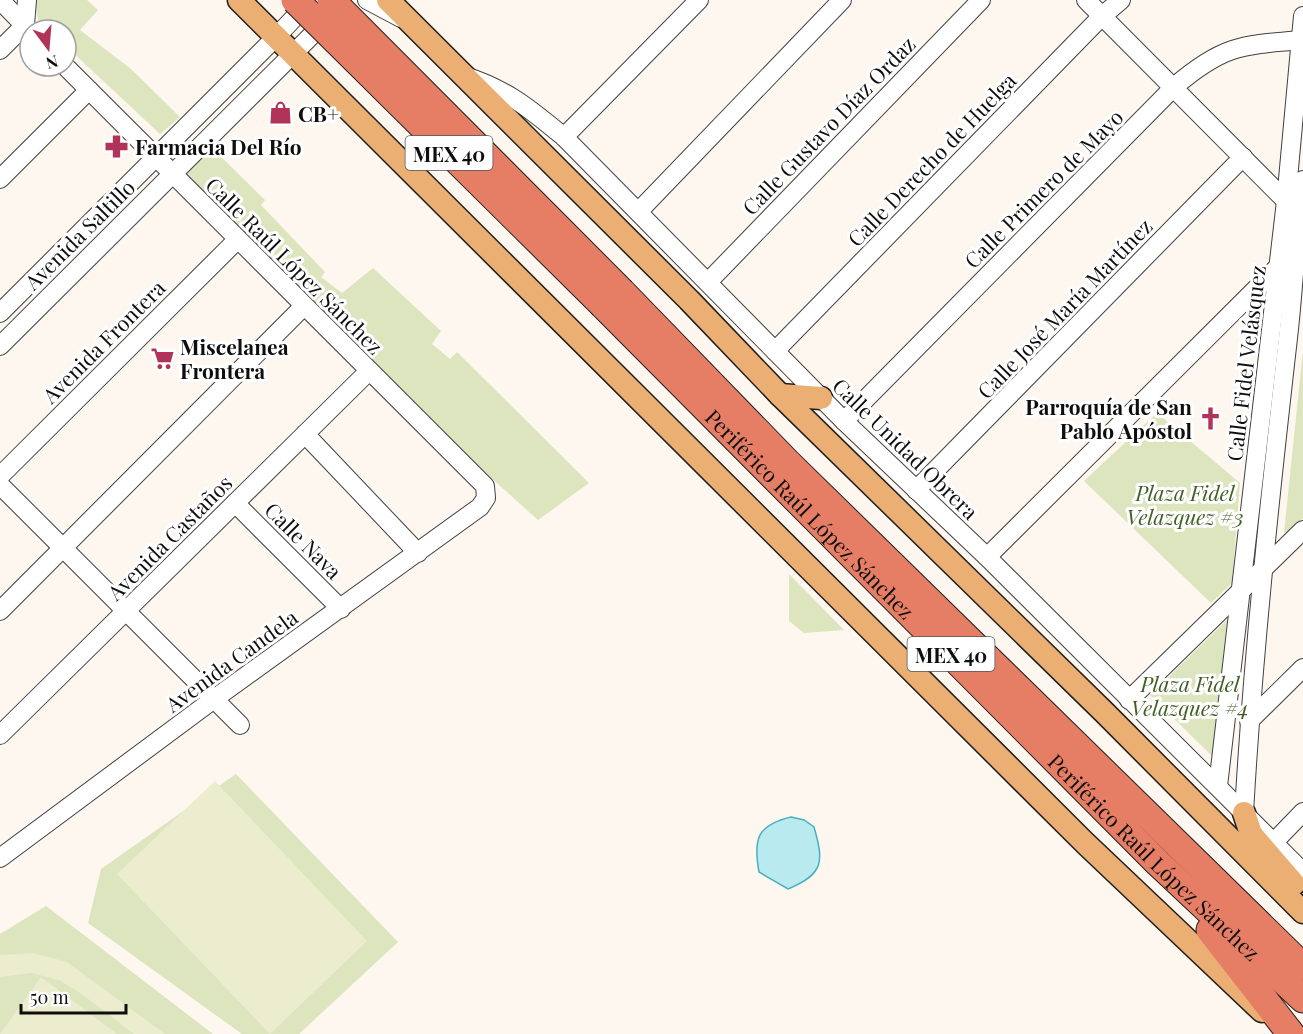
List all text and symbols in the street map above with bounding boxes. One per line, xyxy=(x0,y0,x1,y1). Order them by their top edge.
north arrow xyxy=(18,18,78,78)
street label: Calle Gustavo Díaz Ordaz xyxy=(735,30,921,220)
text: N xyxy=(43,51,61,75)
street label: Calle Derecho de Huelga xyxy=(841,66,1022,252)
place label: CB+ xyxy=(298,99,339,127)
shop icon: CB+ xyxy=(267,100,293,126)
street label: Calle Primero de Mayo xyxy=(958,103,1128,273)
place label: Farmacia Del Río xyxy=(135,132,302,160)
pharmacy icon: Farmacia Del Río xyxy=(104,133,130,159)
road number: MEX 40 xyxy=(406,136,492,170)
street label: Calle Raúl López Sánchez xyxy=(200,170,390,360)
street label: Avenida Saltillo xyxy=(17,173,140,296)
street label: Calle José María Martínez xyxy=(971,212,1157,404)
street label: Calle Fidel Velásquez xyxy=(1219,263,1271,463)
street label: Avenida Frontera xyxy=(35,273,171,409)
place label: Miscelanea Frontera xyxy=(180,332,289,384)
supermarket icon: Miscelanea Frontera xyxy=(149,345,175,371)
street label: Calle Unidad Obrera xyxy=(827,371,985,525)
place label: Parroquía de San Pablo Apóstol xyxy=(1025,392,1192,444)
street label: Periférico Raúl López Sánchez xyxy=(700,403,921,624)
church icon: Parroquía de San Pablo Apóstol xyxy=(1197,405,1223,431)
street label: Avenida Castaños xyxy=(100,468,238,606)
park label: Plaza Fidel Velazquez #3 xyxy=(1126,478,1244,530)
street label: Calle Nava xyxy=(259,495,349,585)
street label: Avenida Candela xyxy=(158,602,303,718)
road number: MEX 40 xyxy=(908,637,994,671)
park label: Plaza Fidel Velazquez #4 xyxy=(1131,669,1249,721)
street label: Periférico Raúl López Sánchez xyxy=(1043,747,1266,966)
scale bar xyxy=(21,977,126,1015)
text: 50 m xyxy=(30,985,69,1009)

